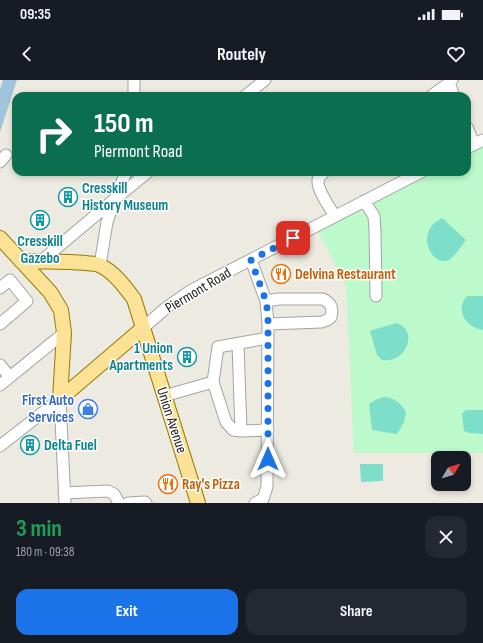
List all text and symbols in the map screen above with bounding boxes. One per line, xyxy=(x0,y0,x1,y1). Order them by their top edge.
text: 09:35 xyxy=(20,5,51,24)
icon: back xyxy=(16,43,38,65)
icon: heart xyxy=(445,43,467,65)
text: Routely xyxy=(217,44,266,65)
text: 150 m xyxy=(94,107,154,140)
icon: right xyxy=(28,108,80,160)
text: Piermont Road xyxy=(94,141,183,162)
place label: Cresskill History Museum xyxy=(82,179,168,215)
building icon: Cresskill History Museum xyxy=(57,186,79,208)
building icon: Cresskill Gazebo xyxy=(29,209,51,231)
pin xyxy=(276,221,310,255)
icon: arrive xyxy=(282,227,304,249)
place label: Cresskill Gazebo xyxy=(17,232,63,268)
street label: Piermont Road xyxy=(162,263,235,318)
restaurant icon: Delvina Restaurant xyxy=(270,263,292,285)
place label: Delvina Restaurant xyxy=(295,265,396,284)
place label: 1 Union Apartments xyxy=(108,339,173,375)
building icon: 1 Union Apartments xyxy=(176,346,198,368)
street label: Union Avenue xyxy=(152,385,191,456)
place label: First Auto Services xyxy=(22,391,74,427)
shop icon: First Auto Services xyxy=(77,398,99,420)
building icon: Delta Fuel xyxy=(19,434,41,456)
place label: Delta Fuel xyxy=(44,436,97,455)
position arrow xyxy=(247,438,289,480)
north arrow xyxy=(431,451,471,491)
map controls xyxy=(431,451,471,491)
restaurant icon: Ray's Pizza xyxy=(157,473,179,495)
place label: Ray's Pizza xyxy=(182,475,240,494)
text: 3 min xyxy=(16,514,62,543)
button: close xyxy=(425,516,467,558)
text: 180 m · 09:38 xyxy=(16,544,74,560)
button: Exit xyxy=(16,589,238,635)
button: Share xyxy=(246,589,467,635)

